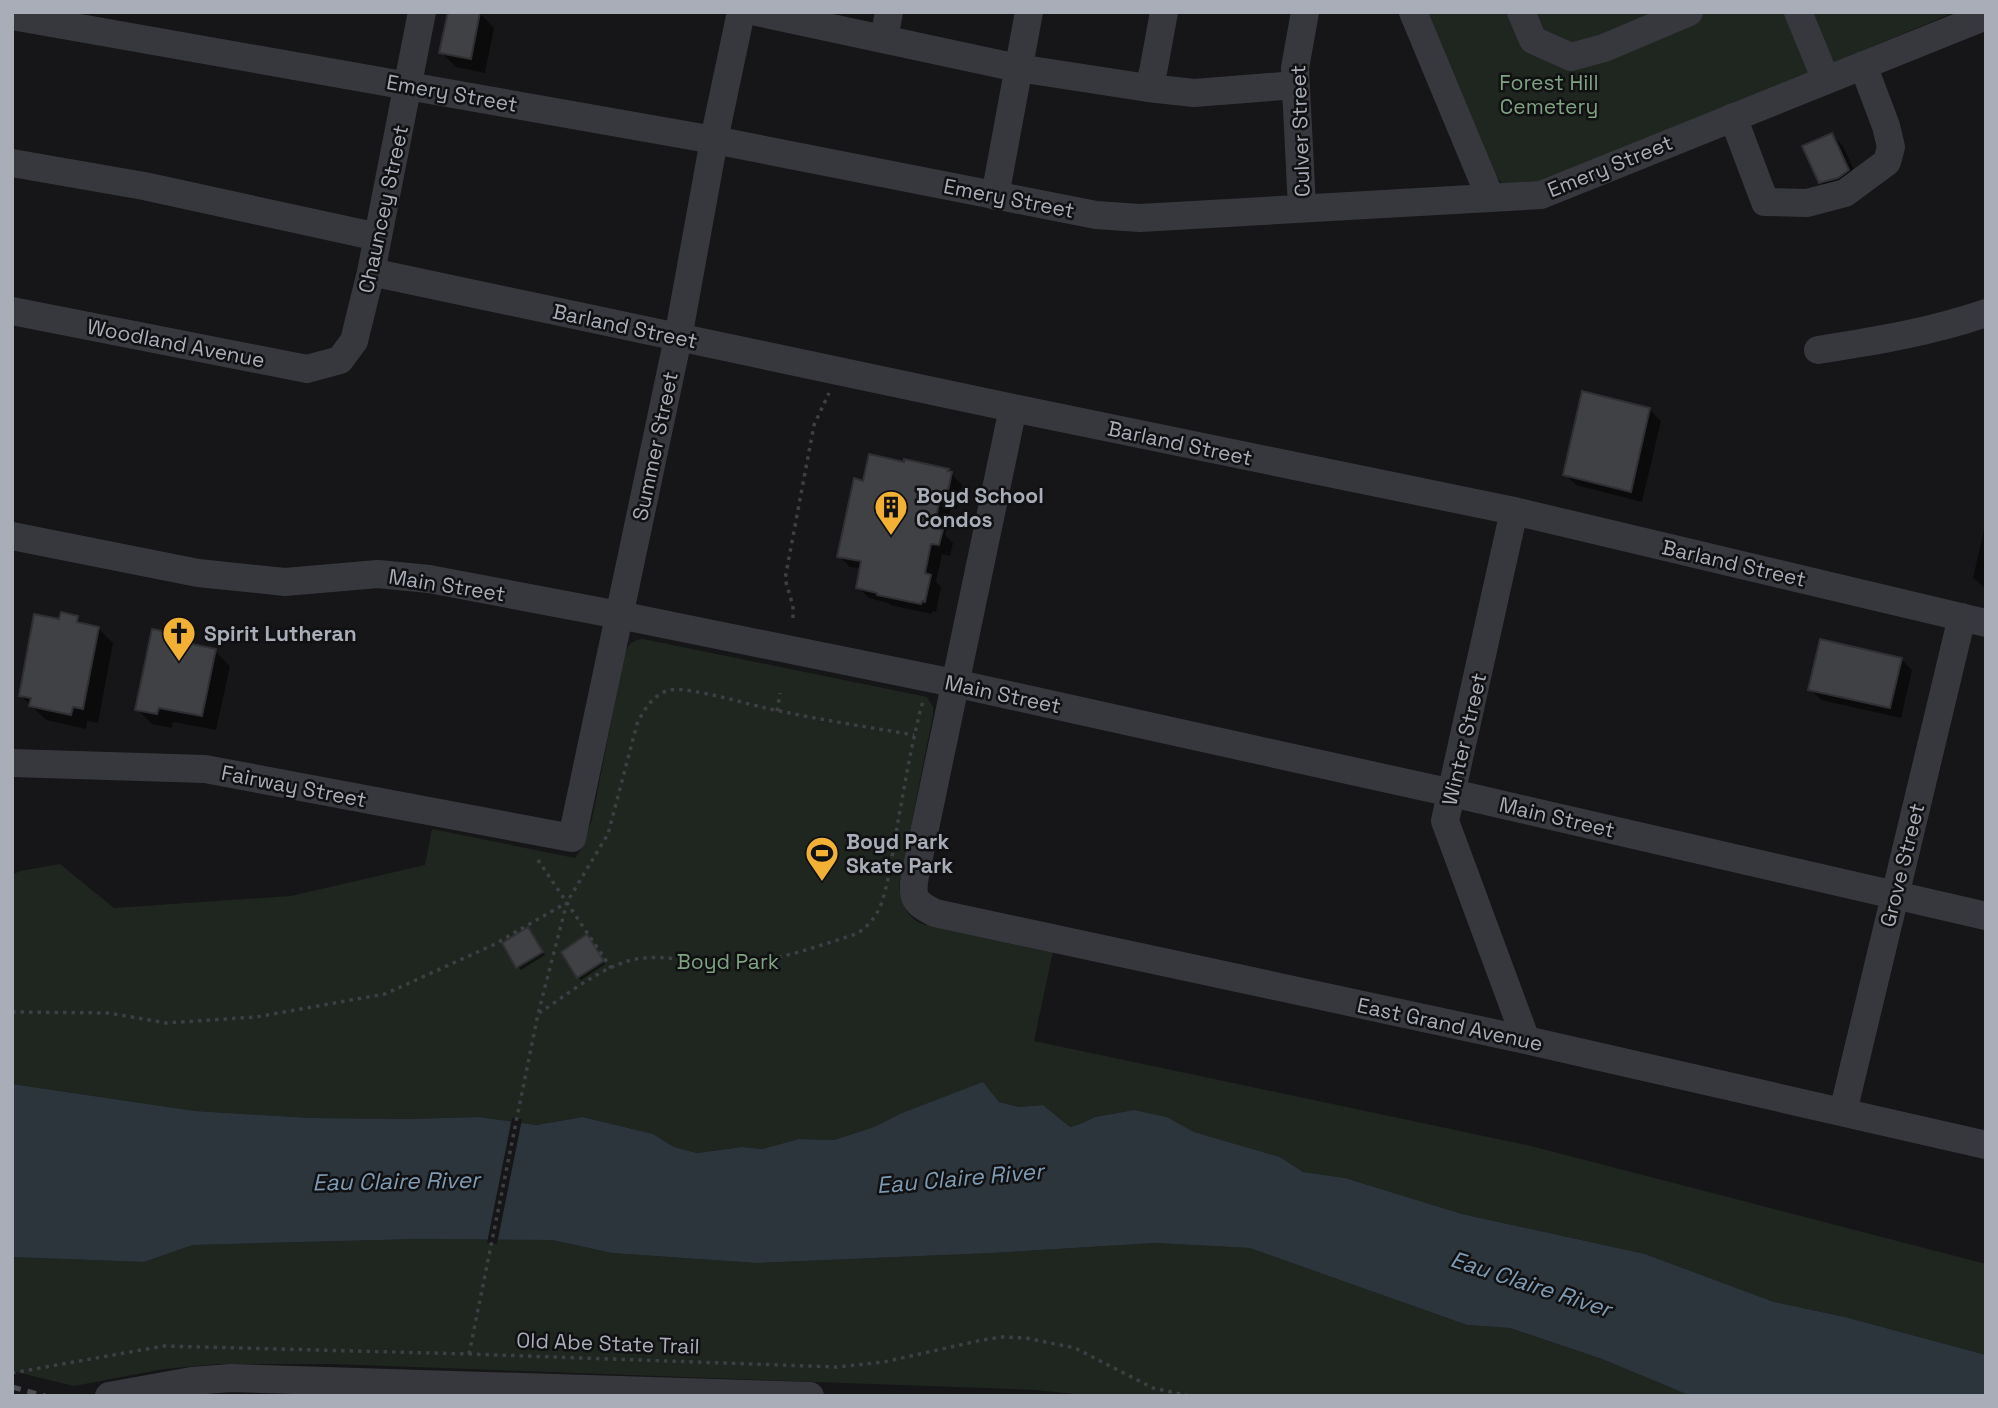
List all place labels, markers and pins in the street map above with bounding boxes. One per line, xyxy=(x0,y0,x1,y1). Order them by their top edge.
place label: Boyd School Condos xyxy=(916,482,1044,533)
building icon: Boyd School Condos xyxy=(872,488,910,537)
church icon: Spirit Lutheran xyxy=(160,614,198,663)
place label: Spirit Lutheran xyxy=(204,620,357,647)
place label: Boyd Park Skate Park xyxy=(846,828,953,879)
sports icon: Boyd Park Skate Park xyxy=(803,834,841,883)

